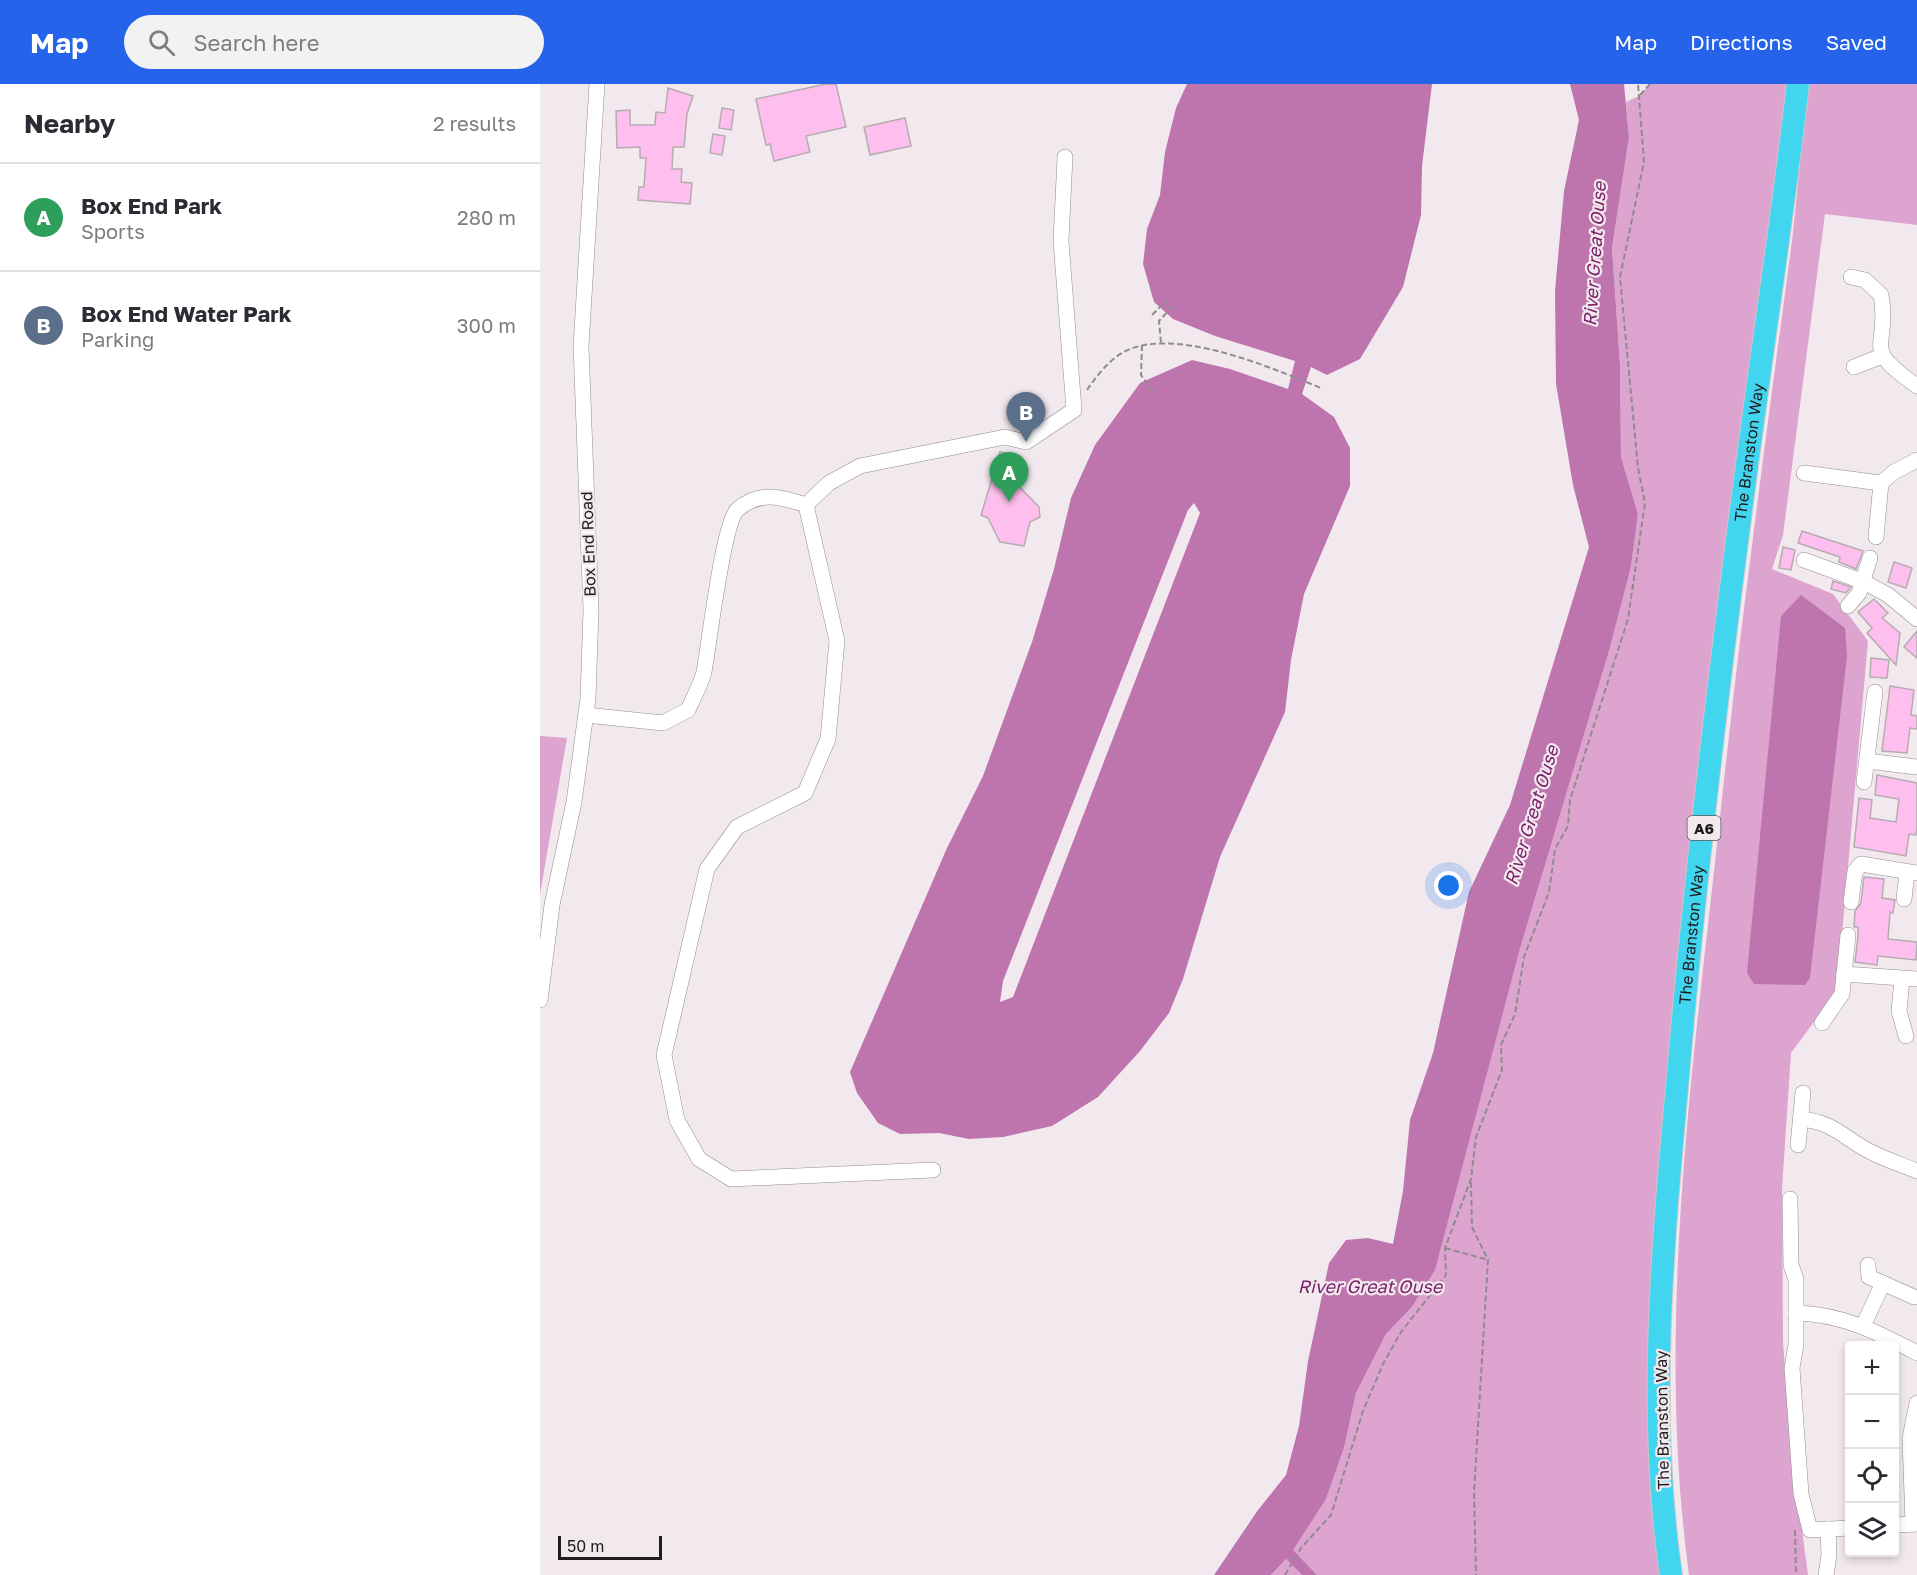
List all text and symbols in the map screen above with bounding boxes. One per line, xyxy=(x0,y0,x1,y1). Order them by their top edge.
search box xyxy=(124,15,544,69)
text: Map xyxy=(30,26,88,59)
icon: search xyxy=(145,26,178,59)
text: Search here xyxy=(193,29,319,56)
text: Map xyxy=(1614,29,1657,55)
text: Directions xyxy=(1690,29,1793,55)
text: Saved xyxy=(1826,29,1887,55)
text: Nearby xyxy=(24,108,115,139)
text: 2 results xyxy=(433,111,516,135)
water label: River Great Ouse xyxy=(1578,180,1610,327)
text: Box End Park xyxy=(81,192,222,219)
text: A xyxy=(36,205,51,229)
text: 280 m xyxy=(457,205,516,229)
text: Sports xyxy=(81,219,145,243)
text: Box End Water Park xyxy=(81,300,292,327)
text: B xyxy=(36,313,51,337)
text: 300 m xyxy=(457,313,516,337)
text: Parking xyxy=(81,327,154,351)
street label: The Branston Way xyxy=(1730,382,1768,523)
pin: B xyxy=(1006,392,1046,442)
pin: A xyxy=(990,452,1028,502)
street label: Box End Road xyxy=(576,491,600,597)
water label: River Great Ouse xyxy=(1499,741,1563,887)
road number: A6 xyxy=(1688,816,1720,840)
street label: The Branston Way xyxy=(1674,864,1708,1005)
your location xyxy=(1434,871,1463,900)
water label: River Great Ouse xyxy=(1298,1275,1444,1297)
map controls xyxy=(1845,1341,1899,1557)
button: + xyxy=(1845,1341,1899,1395)
street label: The Branston Way xyxy=(1651,1350,1673,1490)
button: − xyxy=(1845,1395,1899,1449)
button: locate xyxy=(1845,1449,1899,1503)
button: layers xyxy=(1845,1503,1899,1557)
scale bar xyxy=(558,1533,662,1560)
text: 50 m xyxy=(567,1536,604,1556)

